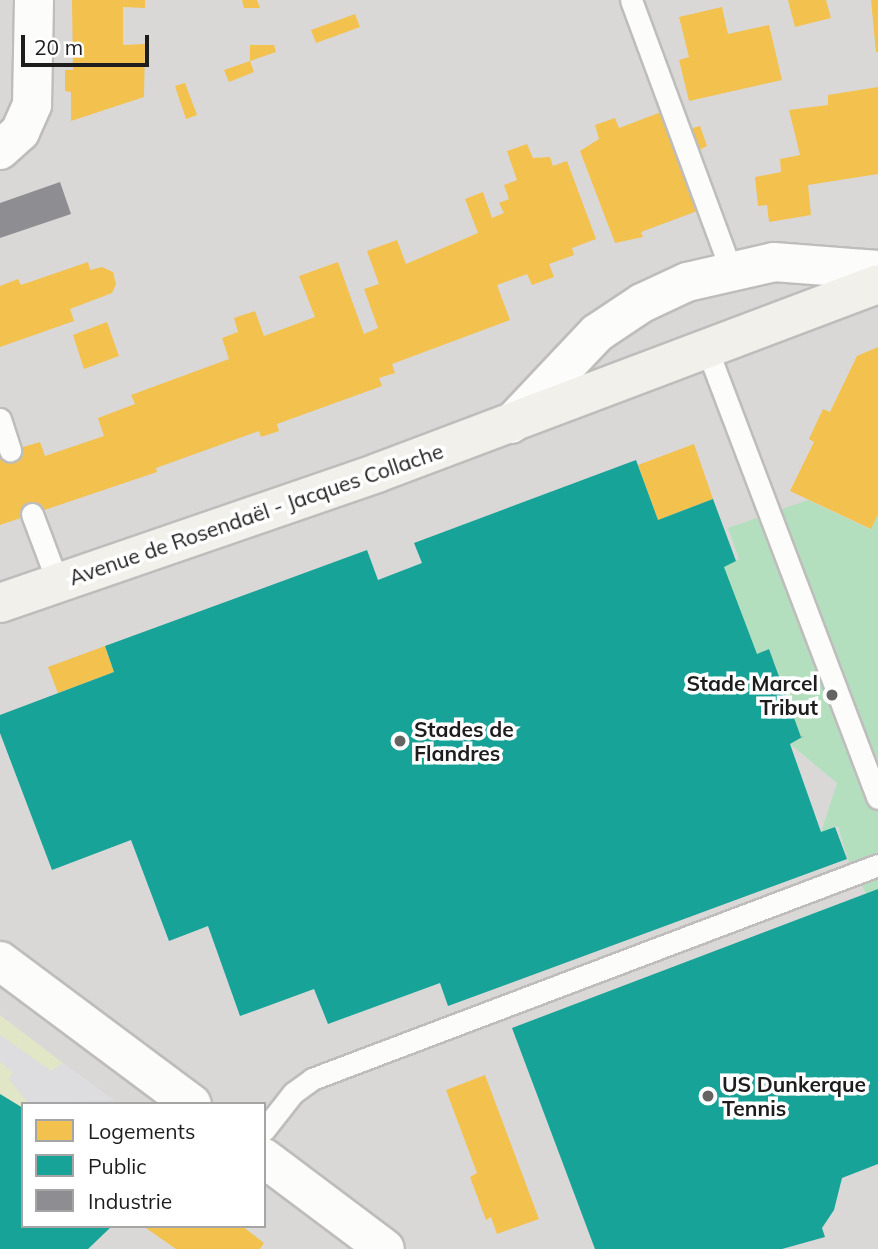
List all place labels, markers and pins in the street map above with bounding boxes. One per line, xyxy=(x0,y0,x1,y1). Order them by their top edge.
place label: Stade Marcel Tribut xyxy=(687,670,818,720)
marker: Stade Marcel Tribut xyxy=(824,687,840,703)
place label: Stades de Flandres xyxy=(414,716,514,766)
marker: Stades de Flandres xyxy=(392,733,408,749)
place label: US Dunkerque Tennis xyxy=(722,1071,866,1121)
marker: US Dunkerque Tennis xyxy=(700,1088,716,1104)

